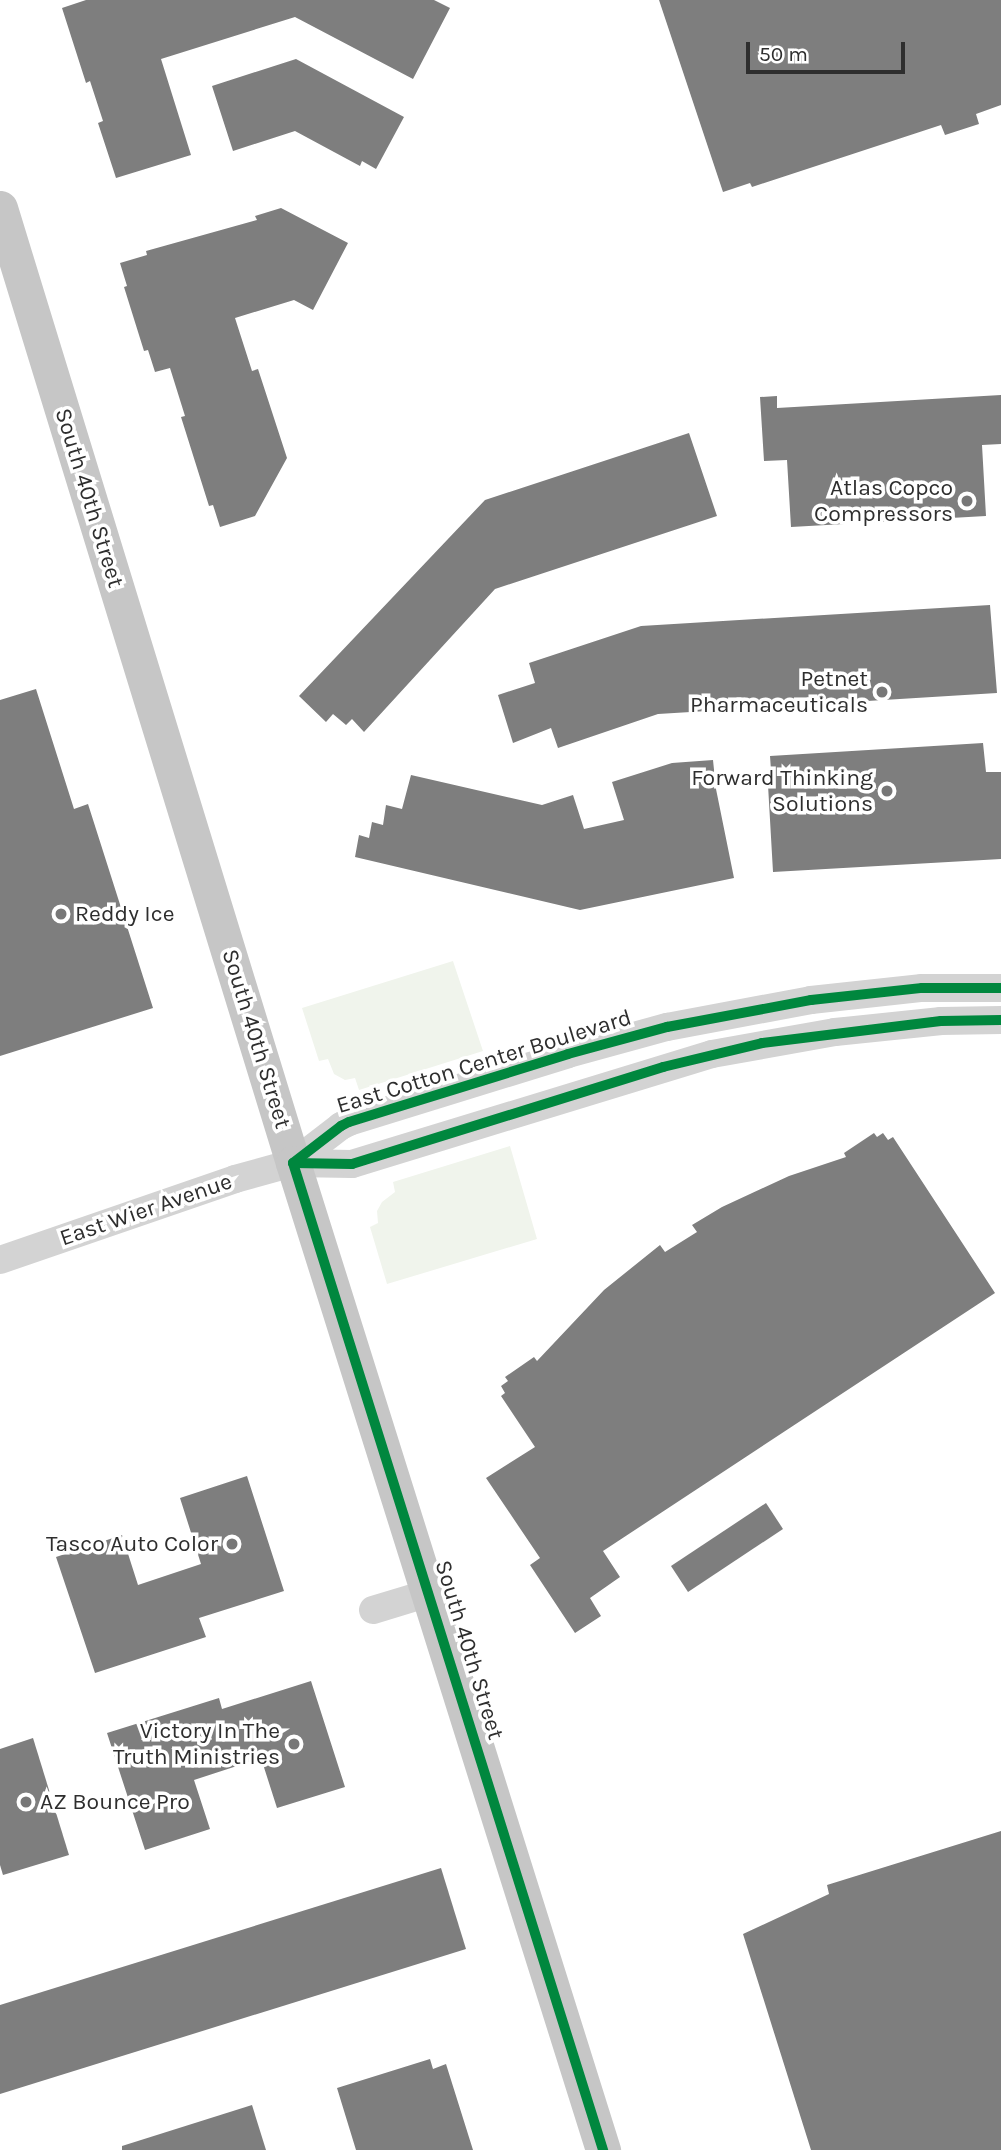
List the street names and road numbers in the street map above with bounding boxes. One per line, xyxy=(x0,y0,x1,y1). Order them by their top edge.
street label: South 40th Street xyxy=(49,405,129,591)
street label: South 40th Street xyxy=(216,946,296,1132)
street label: East Cotton Center Boulevard xyxy=(333,1004,635,1120)
street label: East Wier Avenue xyxy=(56,1168,236,1252)
street label: South 40th Street xyxy=(429,1557,509,1743)

